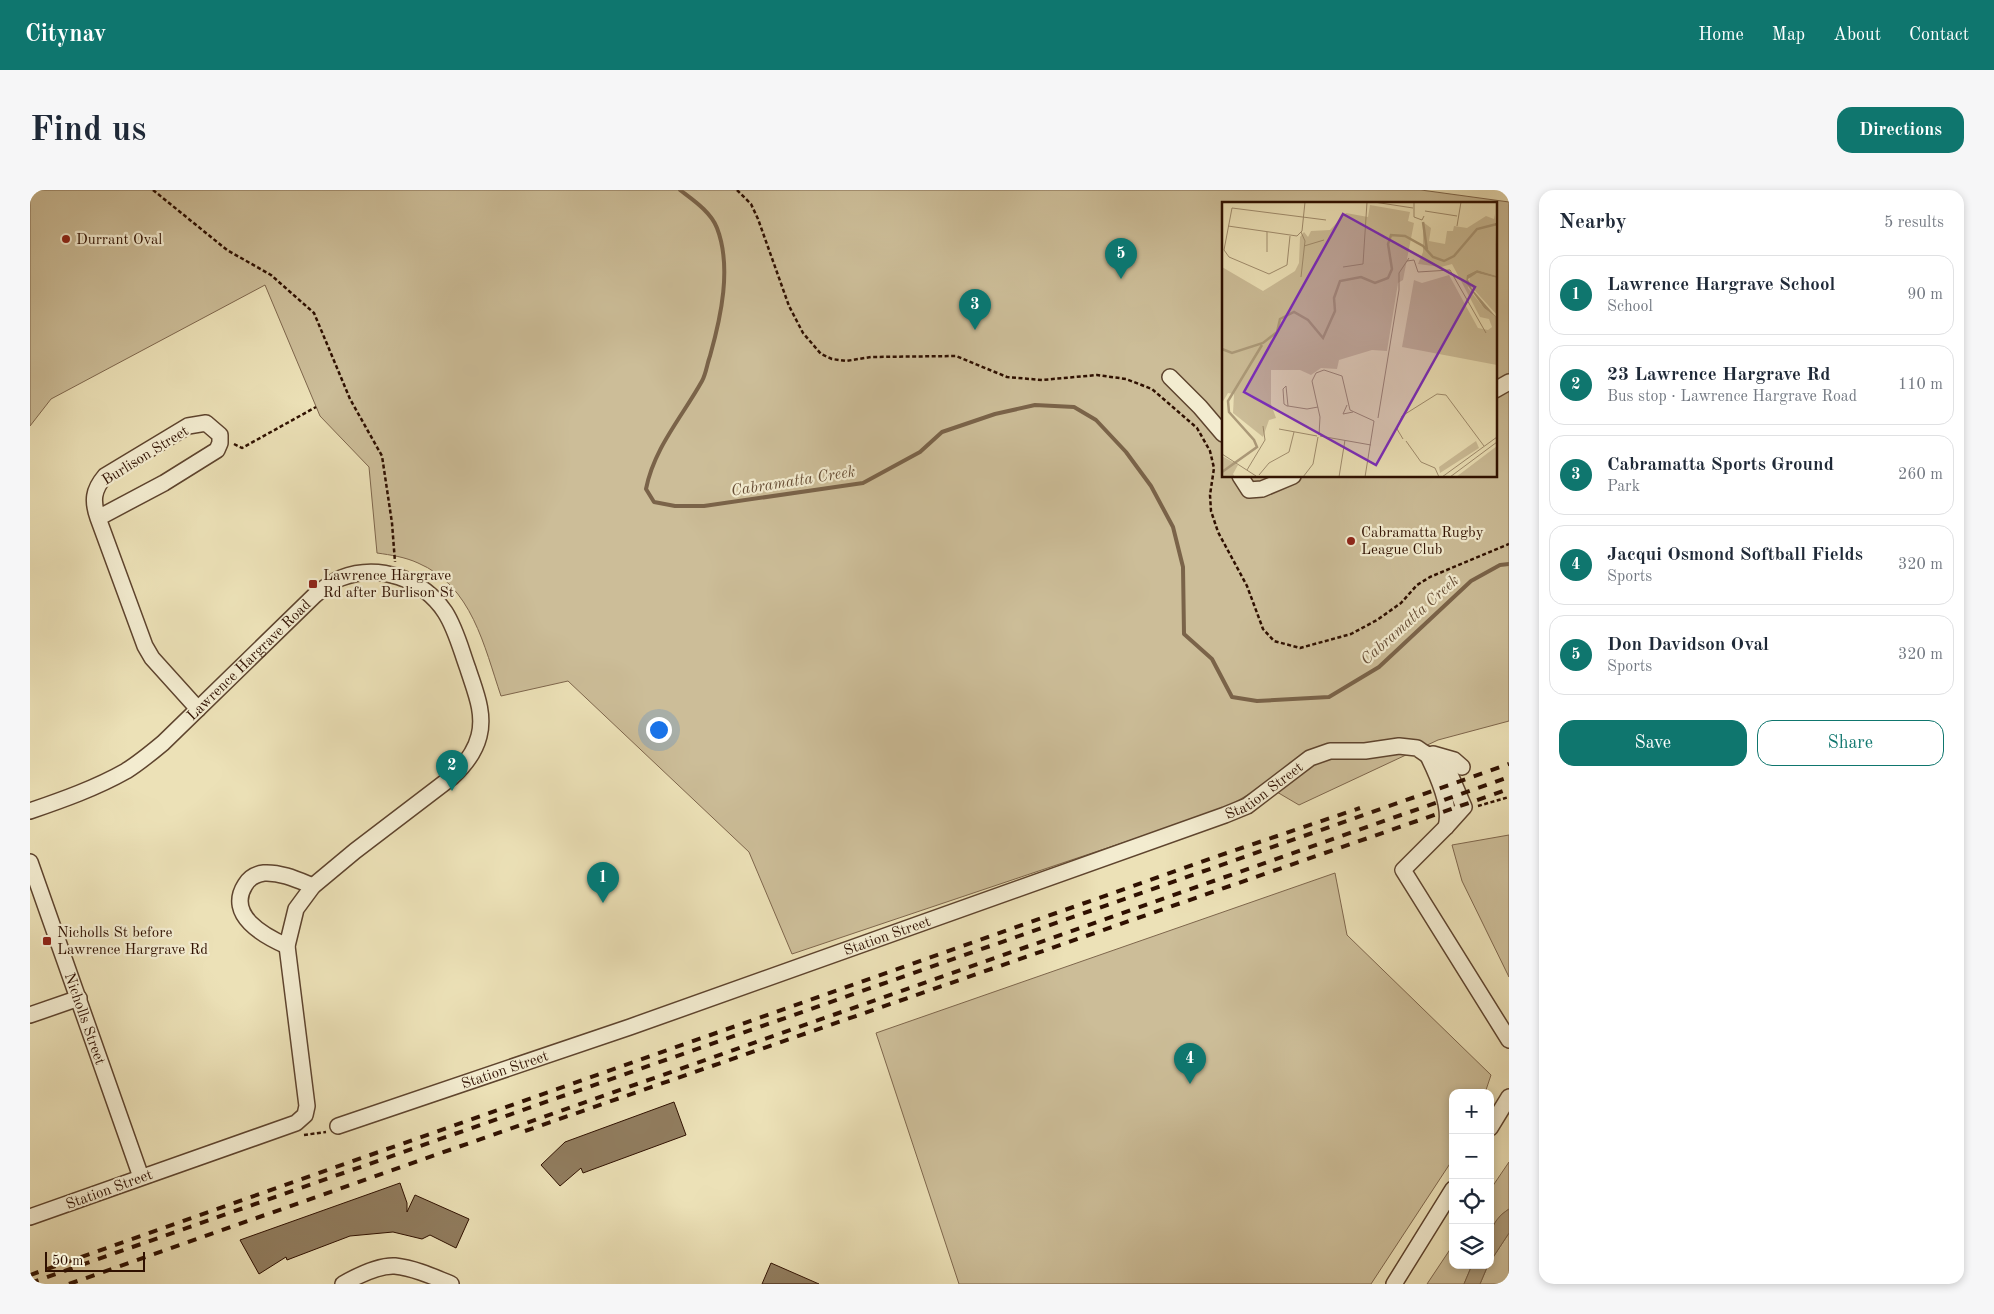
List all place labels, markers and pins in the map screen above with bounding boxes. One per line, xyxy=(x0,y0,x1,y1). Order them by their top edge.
marker: Durrant Oval xyxy=(60,233,72,245)
place label: Durrant Oval xyxy=(76,233,162,248)
pin: 5 xyxy=(1105,238,1137,279)
pin: 3 xyxy=(959,289,991,330)
place label: Cabramatta Rugby League Club xyxy=(1361,526,1484,558)
marker: Cabramatta Rugby League Club xyxy=(1345,535,1357,547)
place label: Lawrence Hargrave Rd after Burlison St xyxy=(323,569,454,601)
marker: Lawrence Hargrave Rd after Burlison St xyxy=(307,578,319,590)
pin: 2 xyxy=(436,750,468,791)
pin: 1 xyxy=(587,862,619,903)
place label: Nicholls St before Lawrence Hargrave Rd xyxy=(57,926,208,958)
marker: Nicholls St before Lawrence Hargrave Rd xyxy=(41,935,53,947)
pin: 4 xyxy=(1174,1043,1206,1084)

